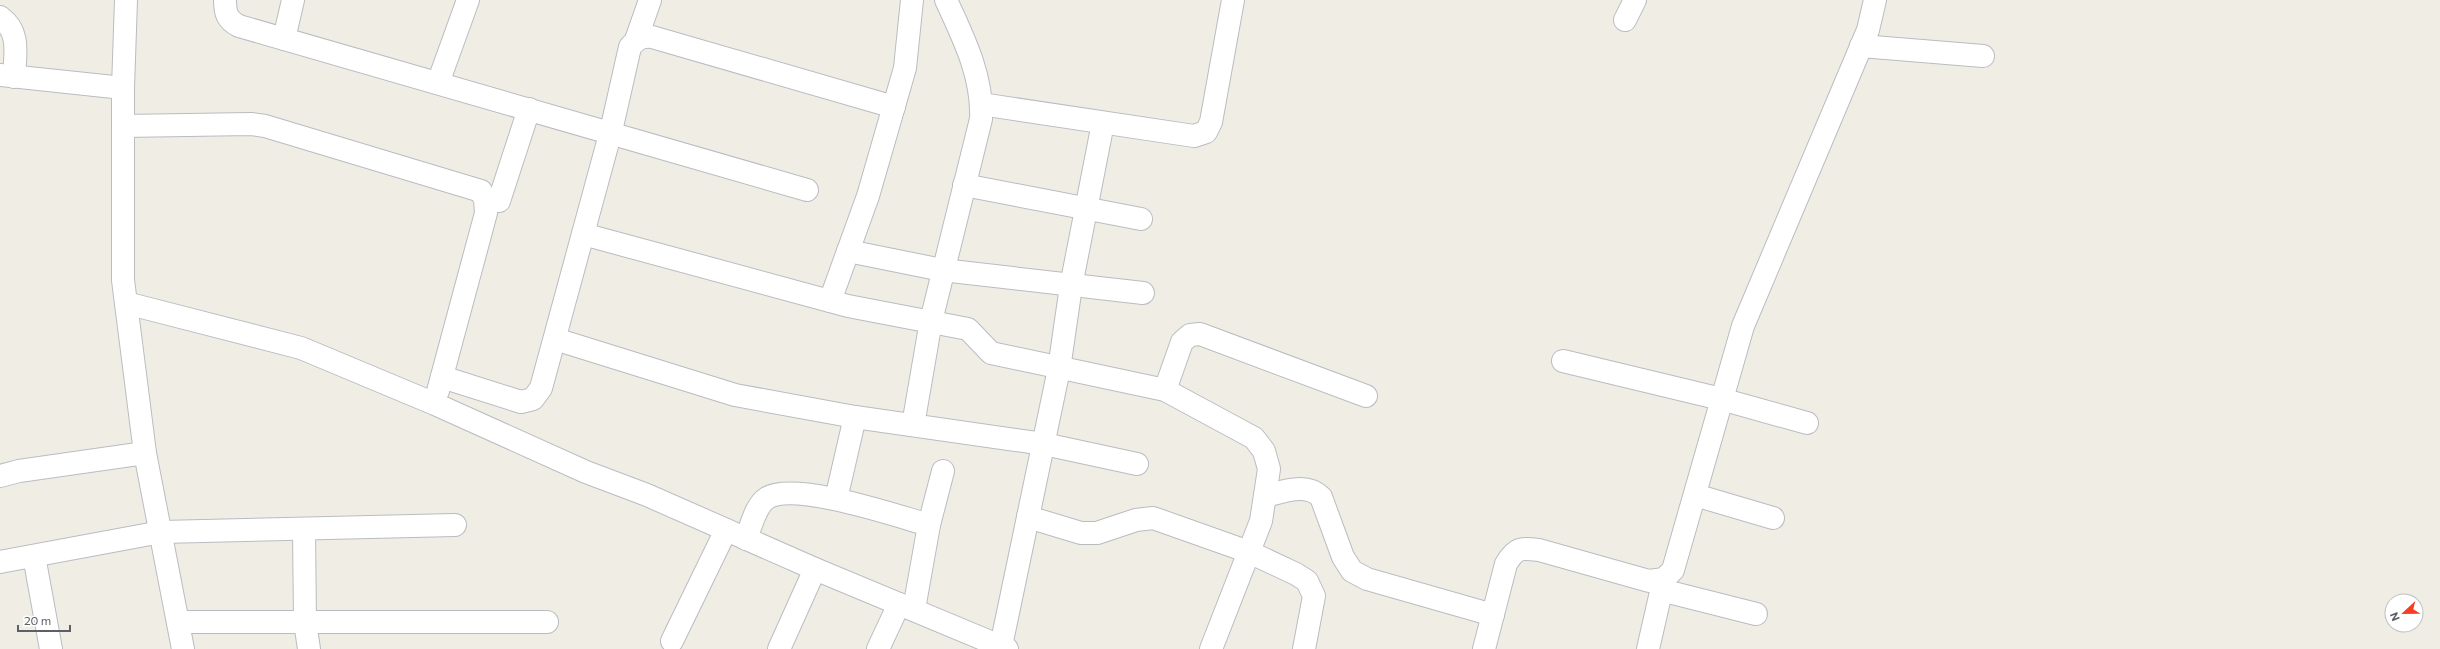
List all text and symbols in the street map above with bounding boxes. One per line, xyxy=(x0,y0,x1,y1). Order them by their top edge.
north arrow xyxy=(2384,593,2424,633)
scale bar xyxy=(18,607,70,633)
text: N xyxy=(2387,611,2402,623)
text: 20 m xyxy=(24,613,51,627)

